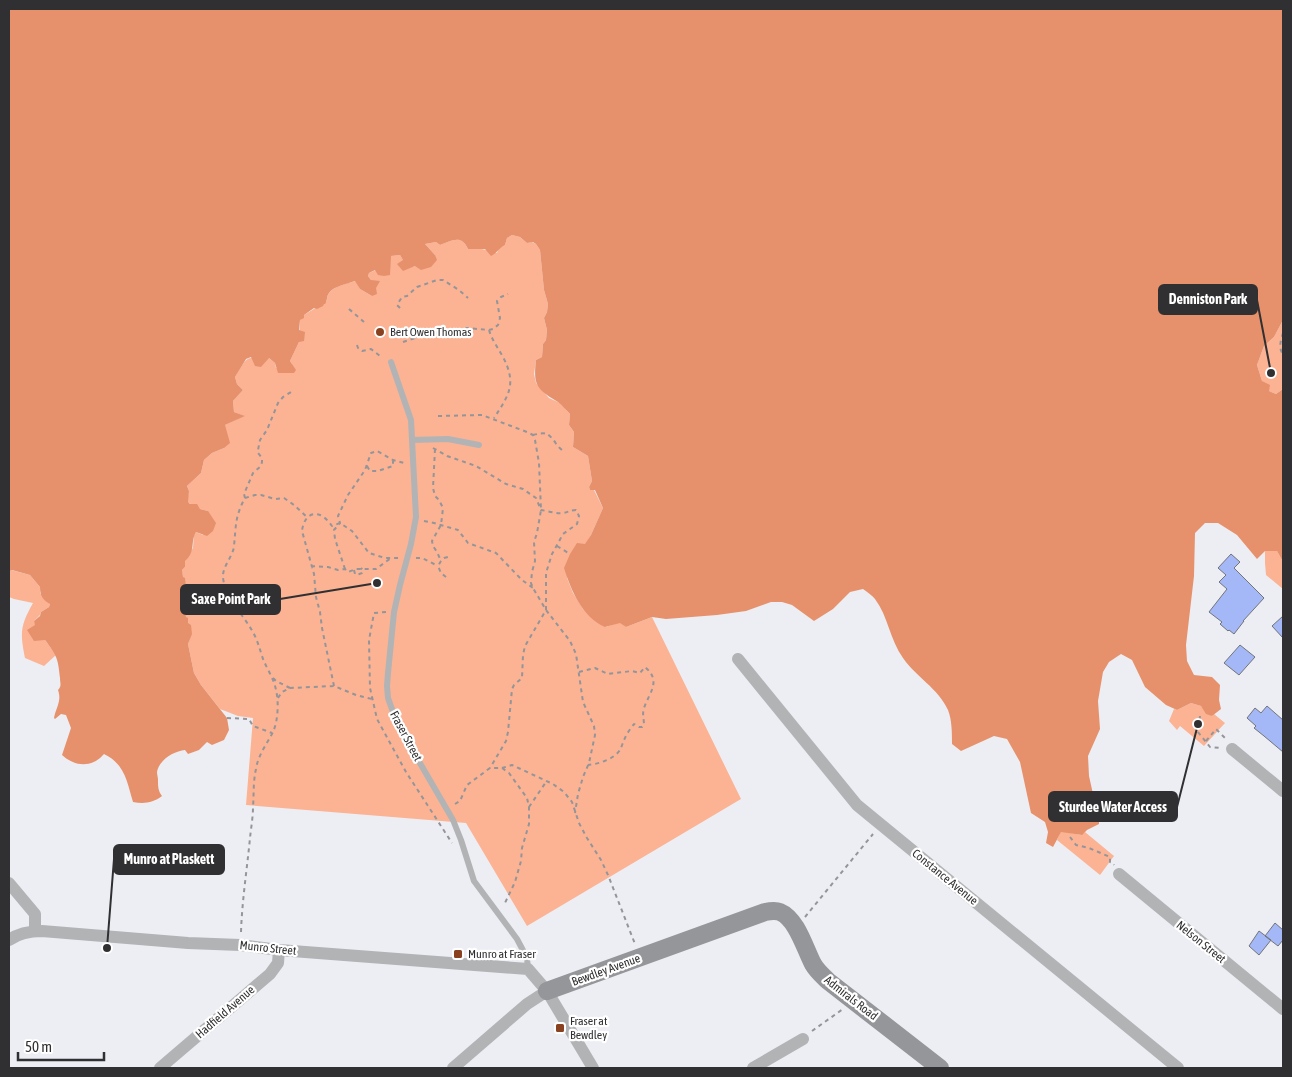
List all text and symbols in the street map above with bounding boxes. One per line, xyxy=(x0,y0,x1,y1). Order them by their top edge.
callout: Denniston Park xyxy=(1159,285,1257,314)
text: Denniston Park xyxy=(1169,291,1248,307)
place label: Bert Owen Thomas xyxy=(390,325,472,339)
marker: Bert Owen Thomas xyxy=(374,326,386,338)
callout: Saxe Point Park xyxy=(181,585,280,614)
text: Saxe Point Park xyxy=(192,591,271,607)
street label: Fraser Street xyxy=(387,709,425,764)
callout: Sturdee Water Access xyxy=(1049,792,1177,821)
text: Sturdee Water Access xyxy=(1059,799,1167,815)
callout: Munro at Plaskett xyxy=(114,845,224,874)
street label: Constance Avenue xyxy=(909,846,981,908)
text: Munro at Plaskett xyxy=(124,851,214,867)
street label: Nelson Street xyxy=(1174,918,1229,966)
street label: Munro Street xyxy=(239,938,298,958)
place label: Munro at Fraser xyxy=(468,947,536,961)
marker: Munro at Fraser xyxy=(452,948,464,960)
street label: Bewdley Avenue xyxy=(570,951,642,989)
street label: Admirals Road xyxy=(822,973,880,1023)
street label: Hadfield Avenue xyxy=(193,983,257,1041)
place label: Fraser at Bewdley xyxy=(570,1014,608,1042)
marker: Fraser at Bewdley xyxy=(554,1022,566,1034)
scale bar xyxy=(18,1030,104,1062)
text: 50 m xyxy=(25,1038,52,1055)

